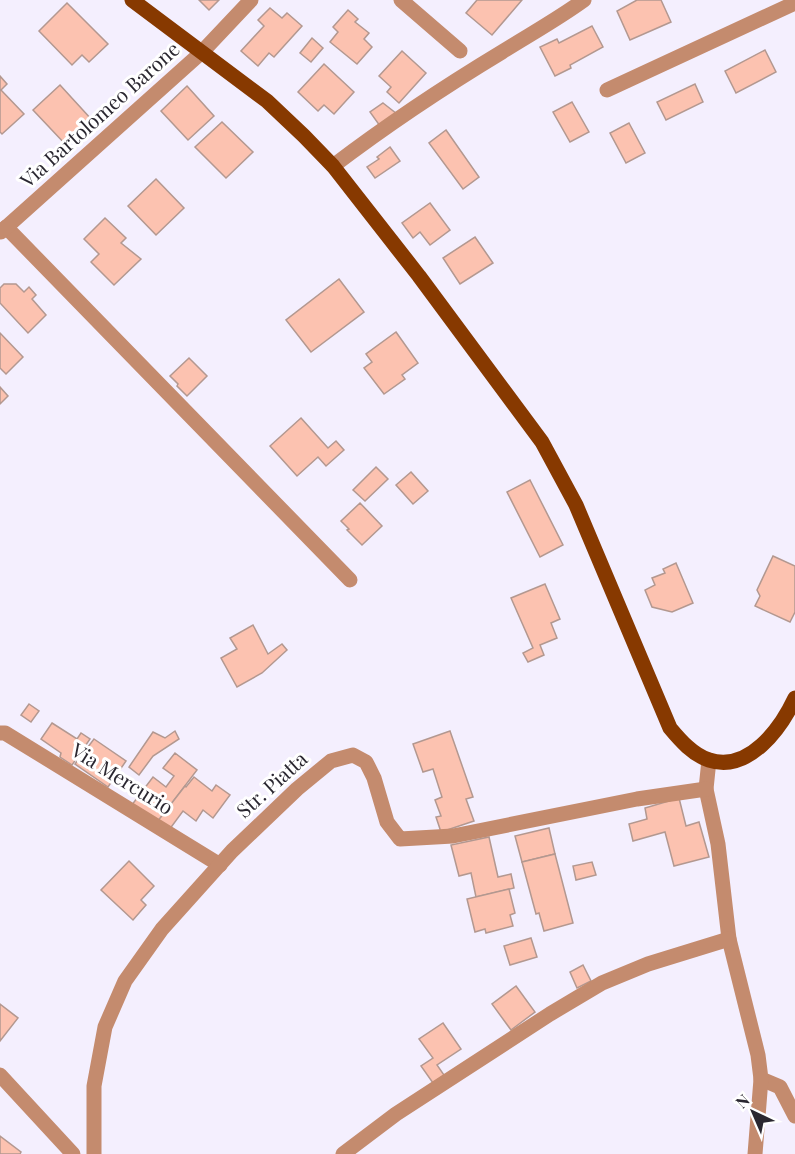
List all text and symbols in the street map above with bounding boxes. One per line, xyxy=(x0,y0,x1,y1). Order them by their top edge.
street label: Via Bartolomeo Barone xyxy=(13,35,185,194)
street label: Via Mercurio xyxy=(66,735,179,820)
street label: Str. Piatta xyxy=(230,745,312,823)
north arrow xyxy=(723,1082,783,1142)
text: N xyxy=(731,1089,754,1112)

